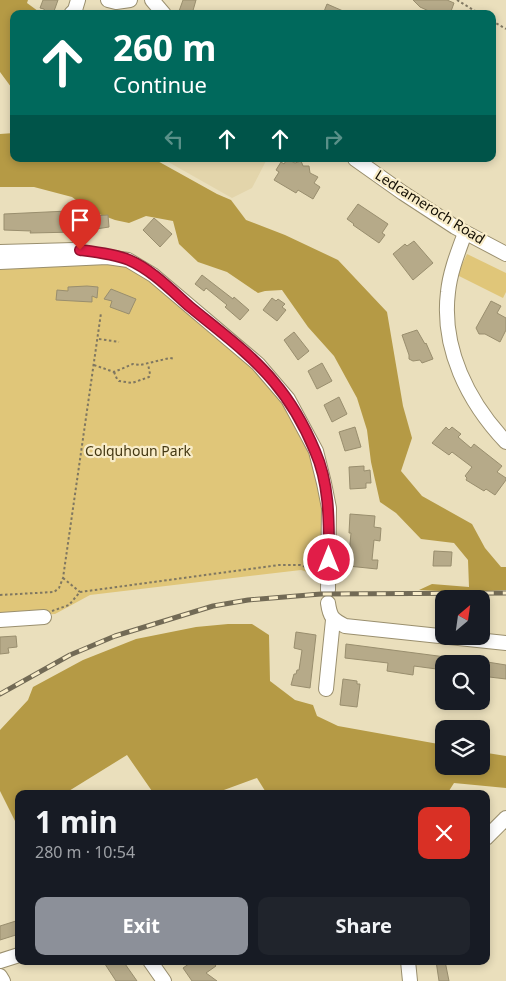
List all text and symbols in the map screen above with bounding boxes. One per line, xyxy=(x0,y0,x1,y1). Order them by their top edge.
text: 260 m xyxy=(113,24,216,71)
icon: ahead xyxy=(30,30,95,95)
text: Continue xyxy=(113,69,207,99)
icon: left xyxy=(160,125,188,153)
icon: ahead xyxy=(213,125,241,153)
icon: ahead xyxy=(266,125,294,153)
icon: right xyxy=(319,125,347,153)
street label: Ledcameroch Road xyxy=(372,165,489,248)
pin xyxy=(59,199,101,250)
icon: arrive xyxy=(66,206,94,234)
park label: Colquhoun Park xyxy=(85,441,191,460)
position arrow xyxy=(302,533,354,585)
north arrow xyxy=(435,590,490,645)
map controls xyxy=(435,590,490,775)
button: search xyxy=(435,655,490,710)
button: layers xyxy=(435,720,490,775)
text: 1 min xyxy=(35,801,118,842)
button: close xyxy=(418,807,470,859)
text: 280 m · 10:54 xyxy=(35,841,135,863)
button: Exit xyxy=(35,897,248,955)
button: Share xyxy=(258,897,470,955)

